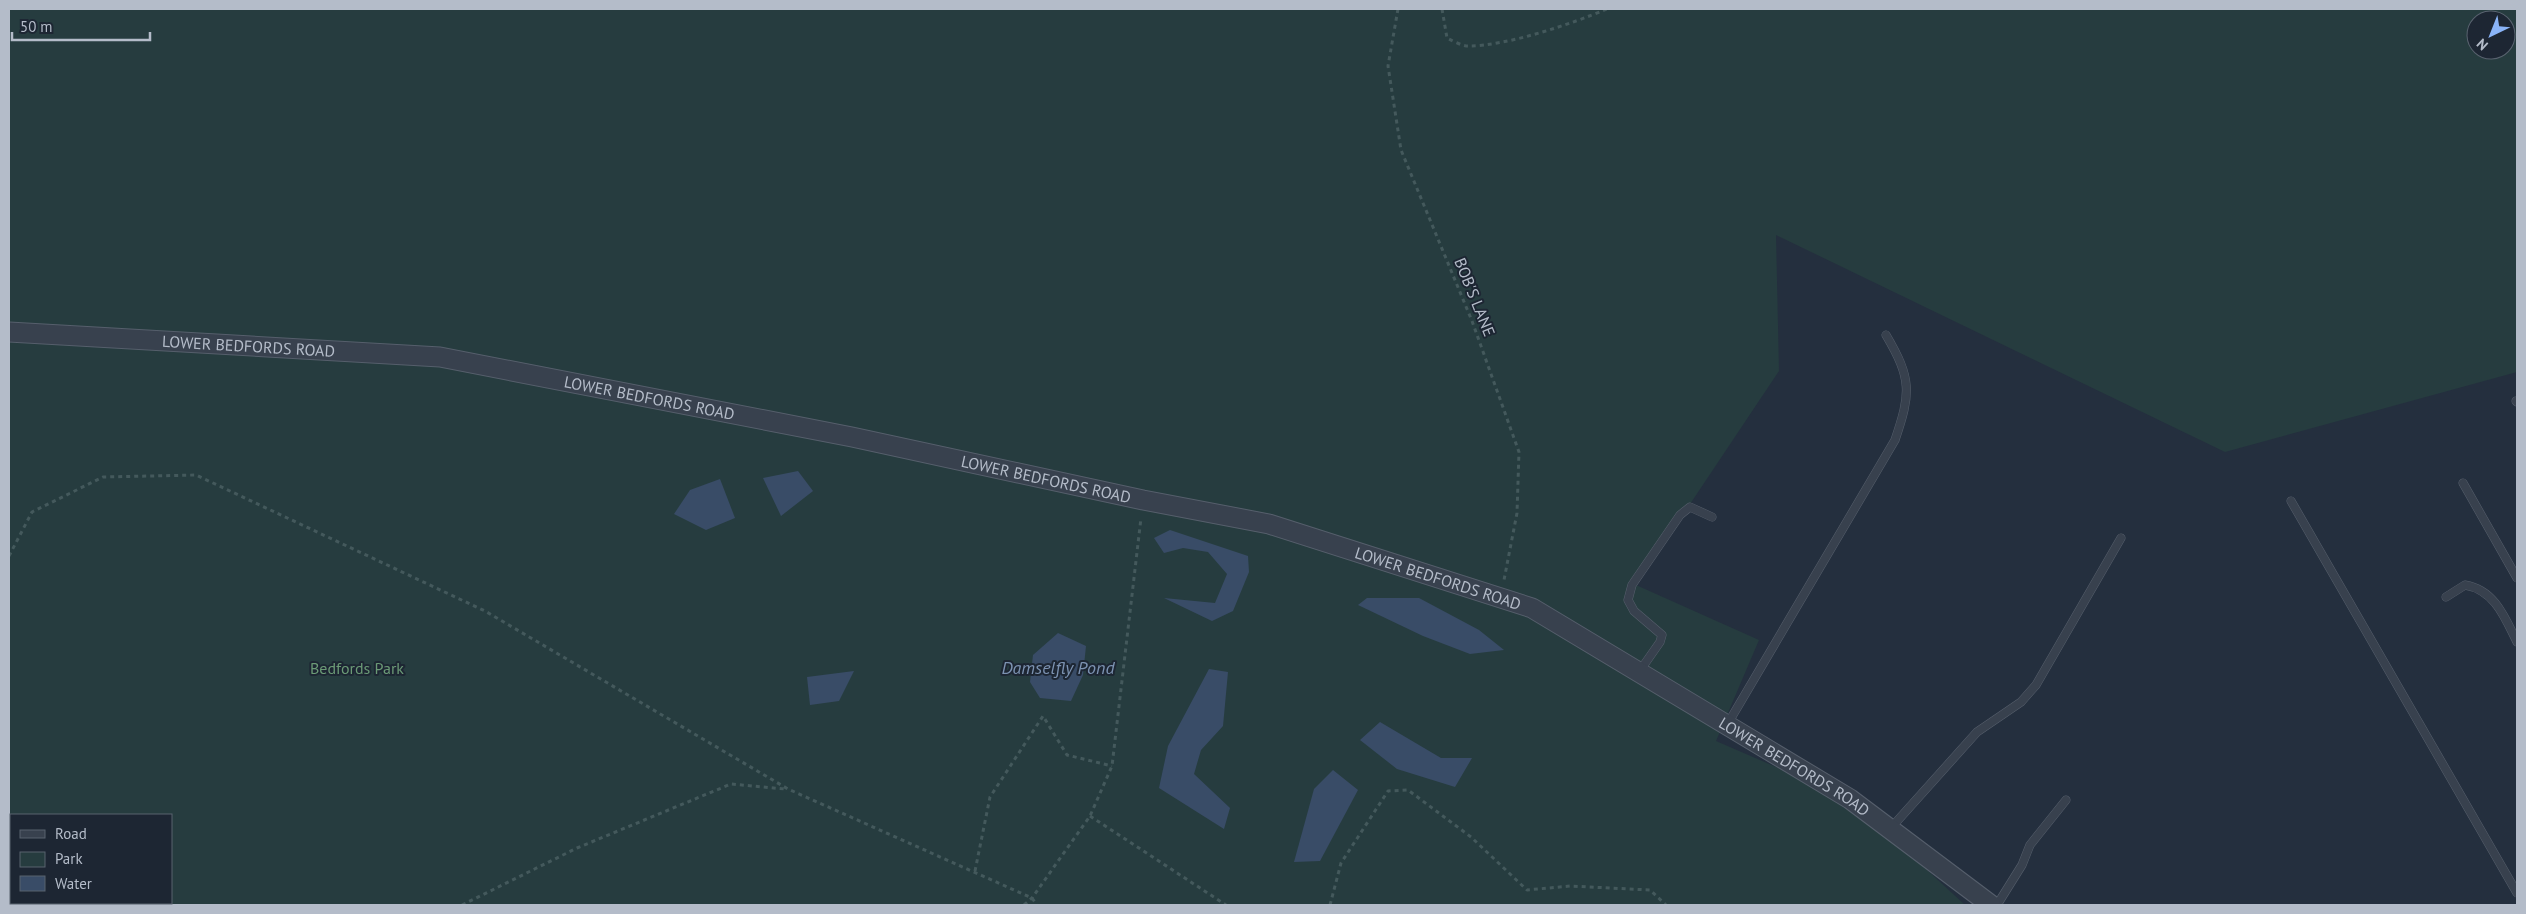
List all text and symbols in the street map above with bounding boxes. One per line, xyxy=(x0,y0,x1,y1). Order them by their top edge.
scale bar xyxy=(12,10,150,42)
north arrow xyxy=(2466,10,2516,60)
text: 50 m xyxy=(20,17,53,36)
text: N xyxy=(2473,35,2492,54)
street label: BOB'S LANE xyxy=(1450,255,1500,339)
street label: LOWER BEDFORDS ROAD xyxy=(162,331,336,361)
street label: LOWER BEDFORDS ROAD xyxy=(562,371,736,424)
street label: LOWER BEDFORDS ROAD xyxy=(959,451,1133,507)
street label: LOWER BEDFORDS ROAD xyxy=(1353,542,1524,614)
water label: Damselfly Pond xyxy=(1001,656,1115,679)
park label: Bedfords Park xyxy=(310,658,404,678)
street label: LOWER BEDFORDS ROAD xyxy=(1715,713,1874,820)
legend xyxy=(10,814,172,904)
text: Road xyxy=(55,824,87,843)
text: Park xyxy=(55,849,83,868)
text: Water xyxy=(55,874,92,893)

